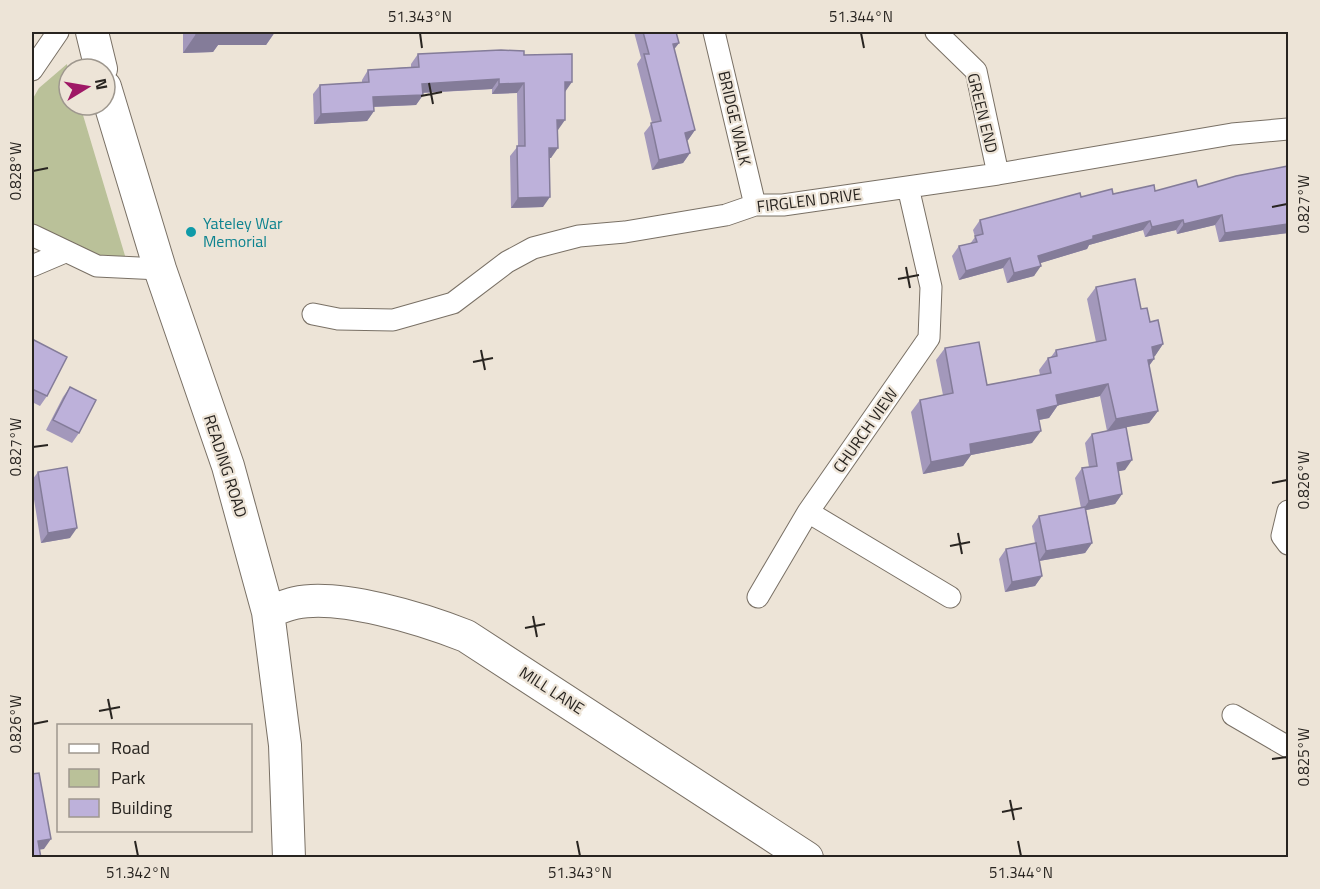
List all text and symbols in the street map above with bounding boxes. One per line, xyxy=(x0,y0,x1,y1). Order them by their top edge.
text: 51.343°N xyxy=(388,5,452,28)
text: 51.344°N xyxy=(829,5,893,28)
north arrow xyxy=(57,57,117,117)
street label: BRIDGE WALK xyxy=(712,68,758,168)
street label: GREEN END xyxy=(961,70,1005,156)
text: N xyxy=(89,76,115,92)
text: 0.828°W xyxy=(4,142,27,200)
text: 0.827°W xyxy=(1292,175,1315,233)
street label: FIRGLEN DRIVE xyxy=(755,182,863,218)
place label: Yateley War Memorial xyxy=(203,211,283,253)
marker: Yateley War Memorial xyxy=(184,225,198,239)
street label: CHURCH VIEW xyxy=(827,383,903,477)
street label: READING ROAD xyxy=(198,412,254,520)
text: 0.827°W xyxy=(4,418,27,476)
text: 0.826°W xyxy=(1292,451,1315,509)
street label: MILL LANE xyxy=(515,660,589,720)
text: 0.826°W xyxy=(4,695,27,753)
legend xyxy=(57,724,252,832)
text: 0.825°W xyxy=(1292,728,1315,786)
text: Road xyxy=(111,734,150,761)
text: Park xyxy=(111,764,146,791)
text: Building xyxy=(111,794,172,821)
text: 51.342°N xyxy=(106,861,170,884)
text: 51.343°N xyxy=(548,861,612,884)
text: 51.344°N xyxy=(989,861,1053,884)

